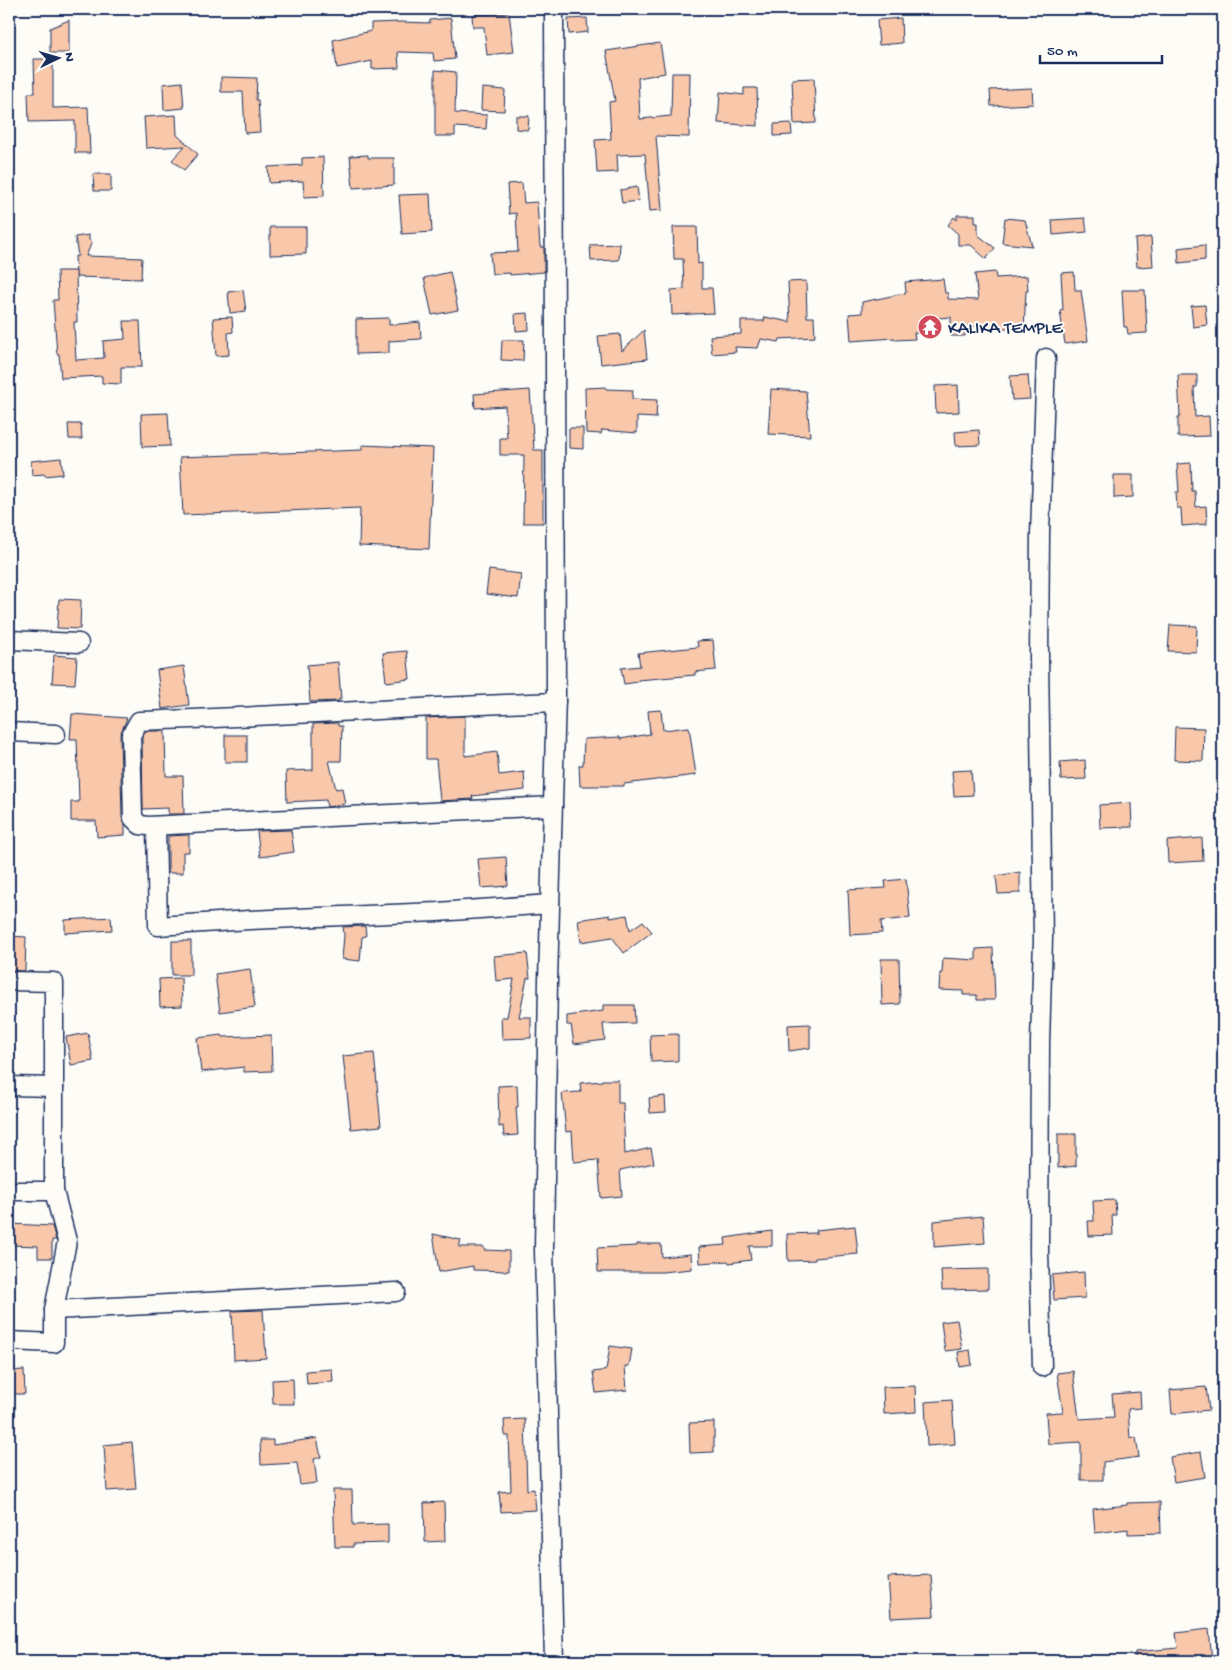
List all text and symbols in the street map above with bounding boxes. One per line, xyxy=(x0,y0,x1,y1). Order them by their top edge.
north arrow xyxy=(32,32,82,82)
scale bar xyxy=(1040,32,1162,64)
text: 50 m xyxy=(1047,43,1078,61)
text: N xyxy=(60,52,77,62)
temple icon: KALIKA TEMPLE xyxy=(917,314,943,340)
place label: KALIKA TEMPLE xyxy=(948,319,1063,340)

